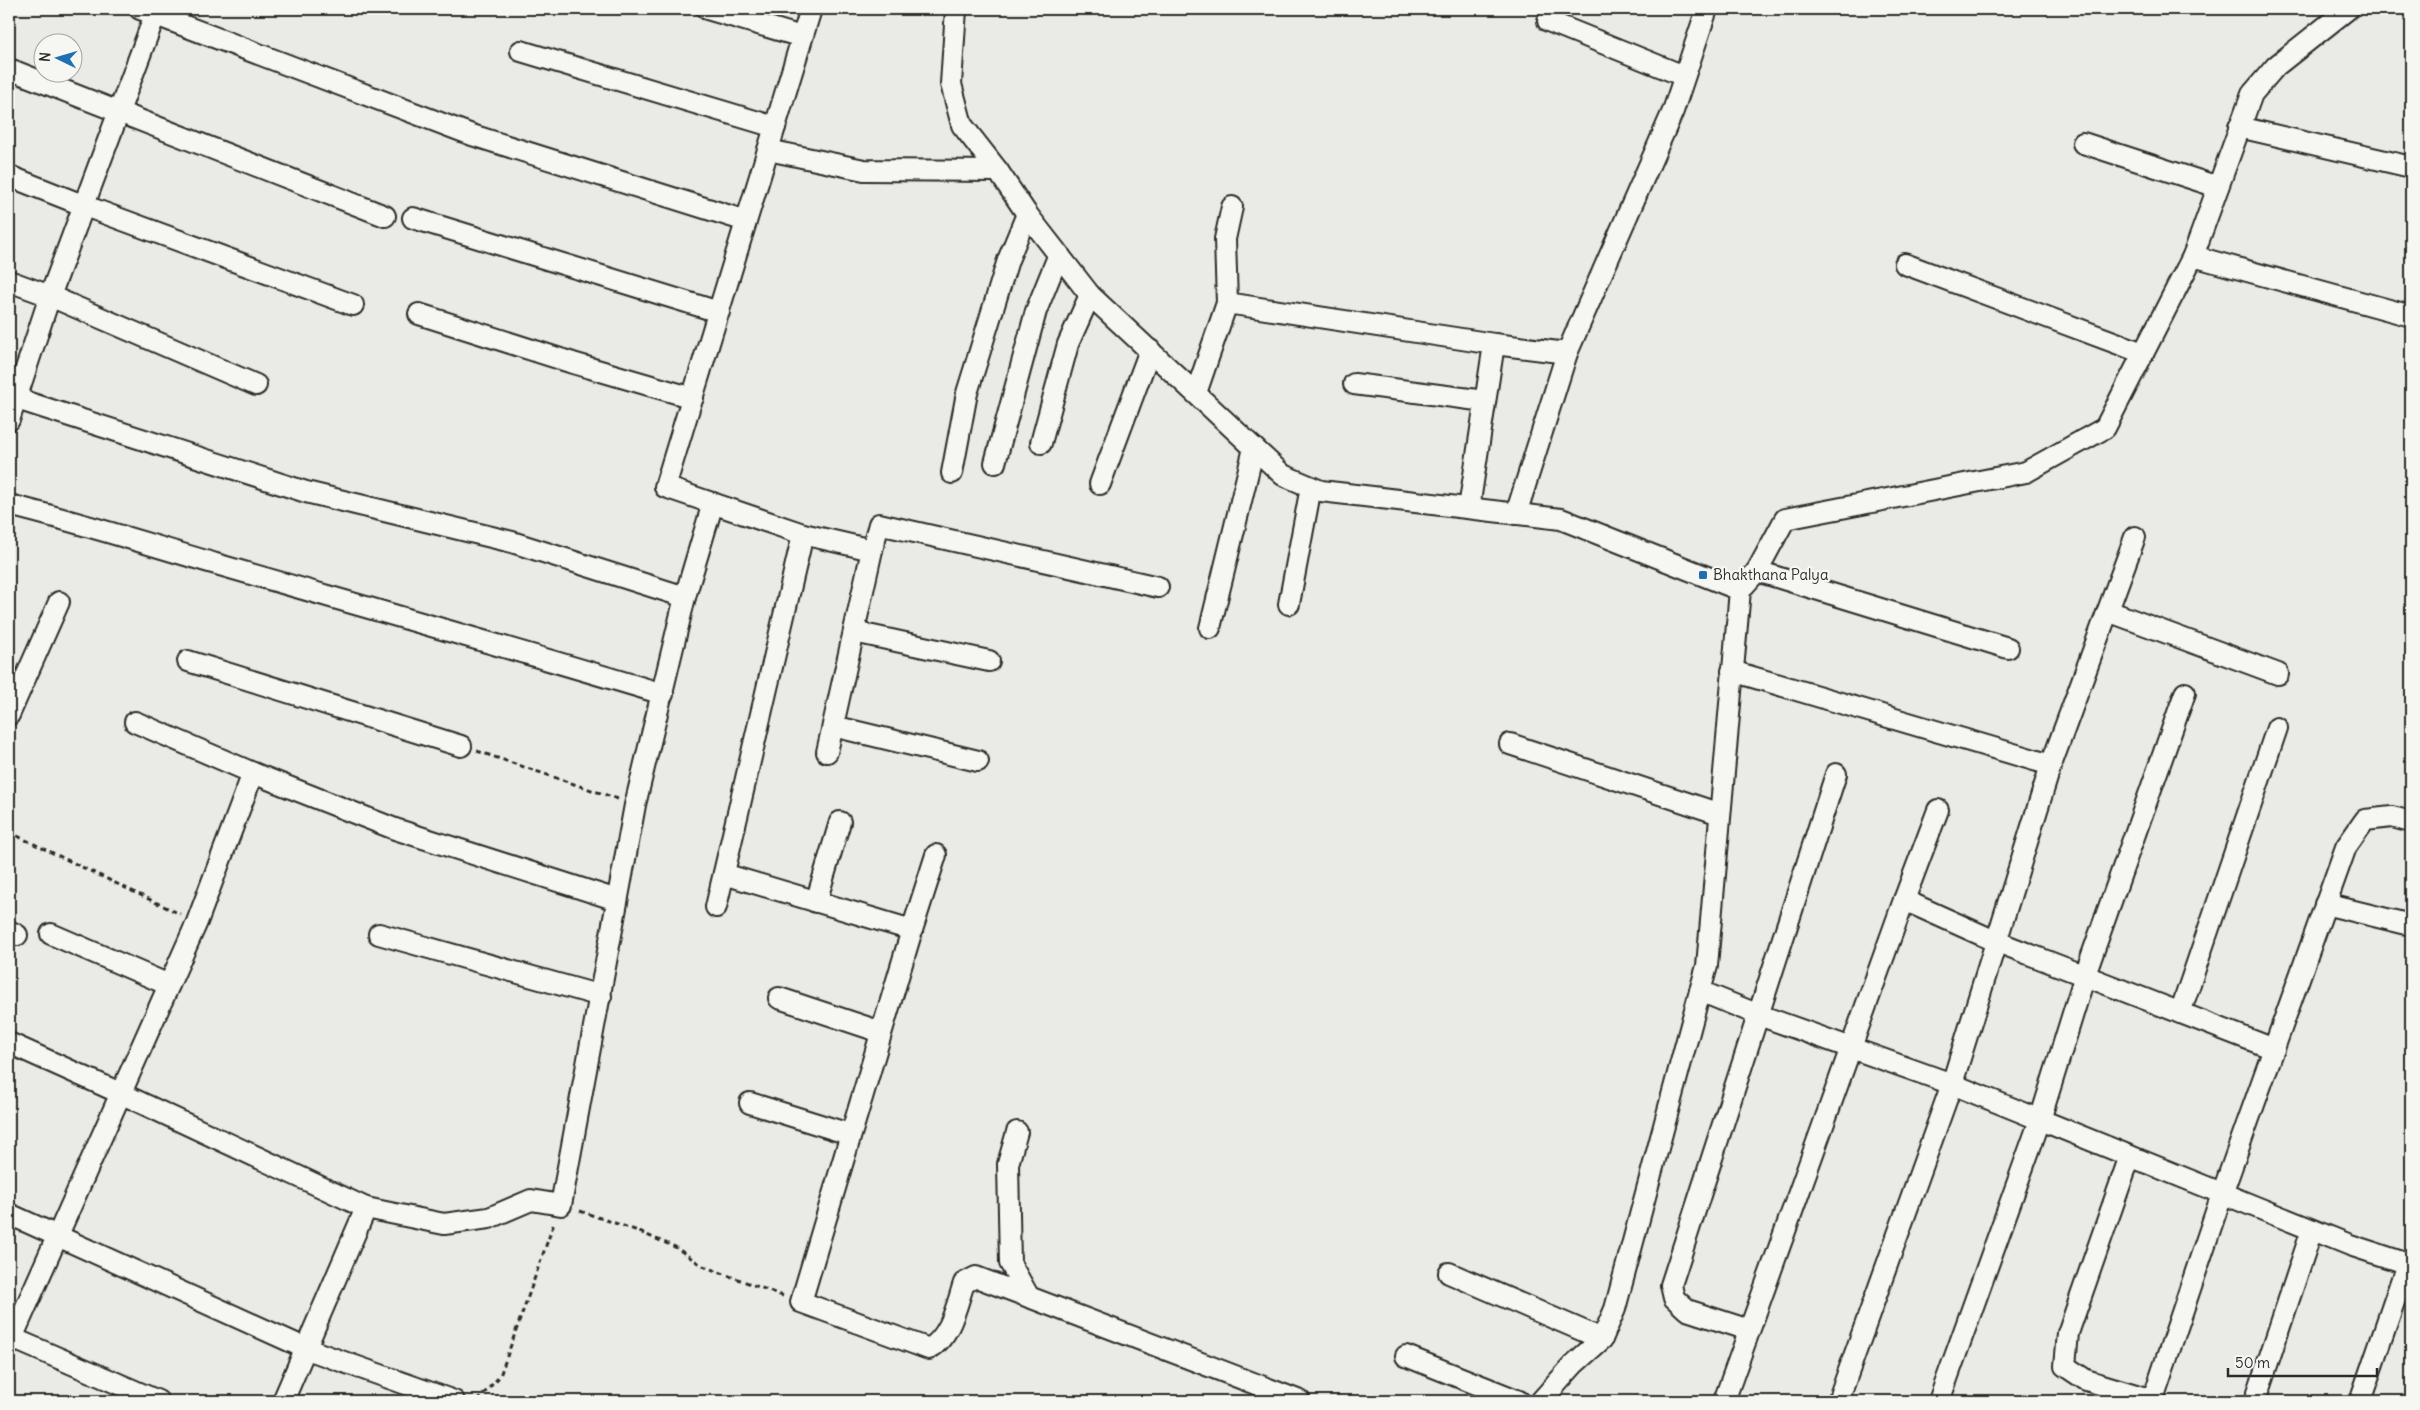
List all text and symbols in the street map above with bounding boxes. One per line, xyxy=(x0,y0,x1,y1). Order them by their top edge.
north arrow xyxy=(32,32,82,82)
text: N xyxy=(36,51,54,62)
place label: Bhakthana Palya xyxy=(1713,565,1829,584)
marker: Bhakthana Palya xyxy=(1697,569,1709,581)
scale bar xyxy=(2228,1345,2376,1377)
text: 50 m xyxy=(2235,1353,2270,1372)

